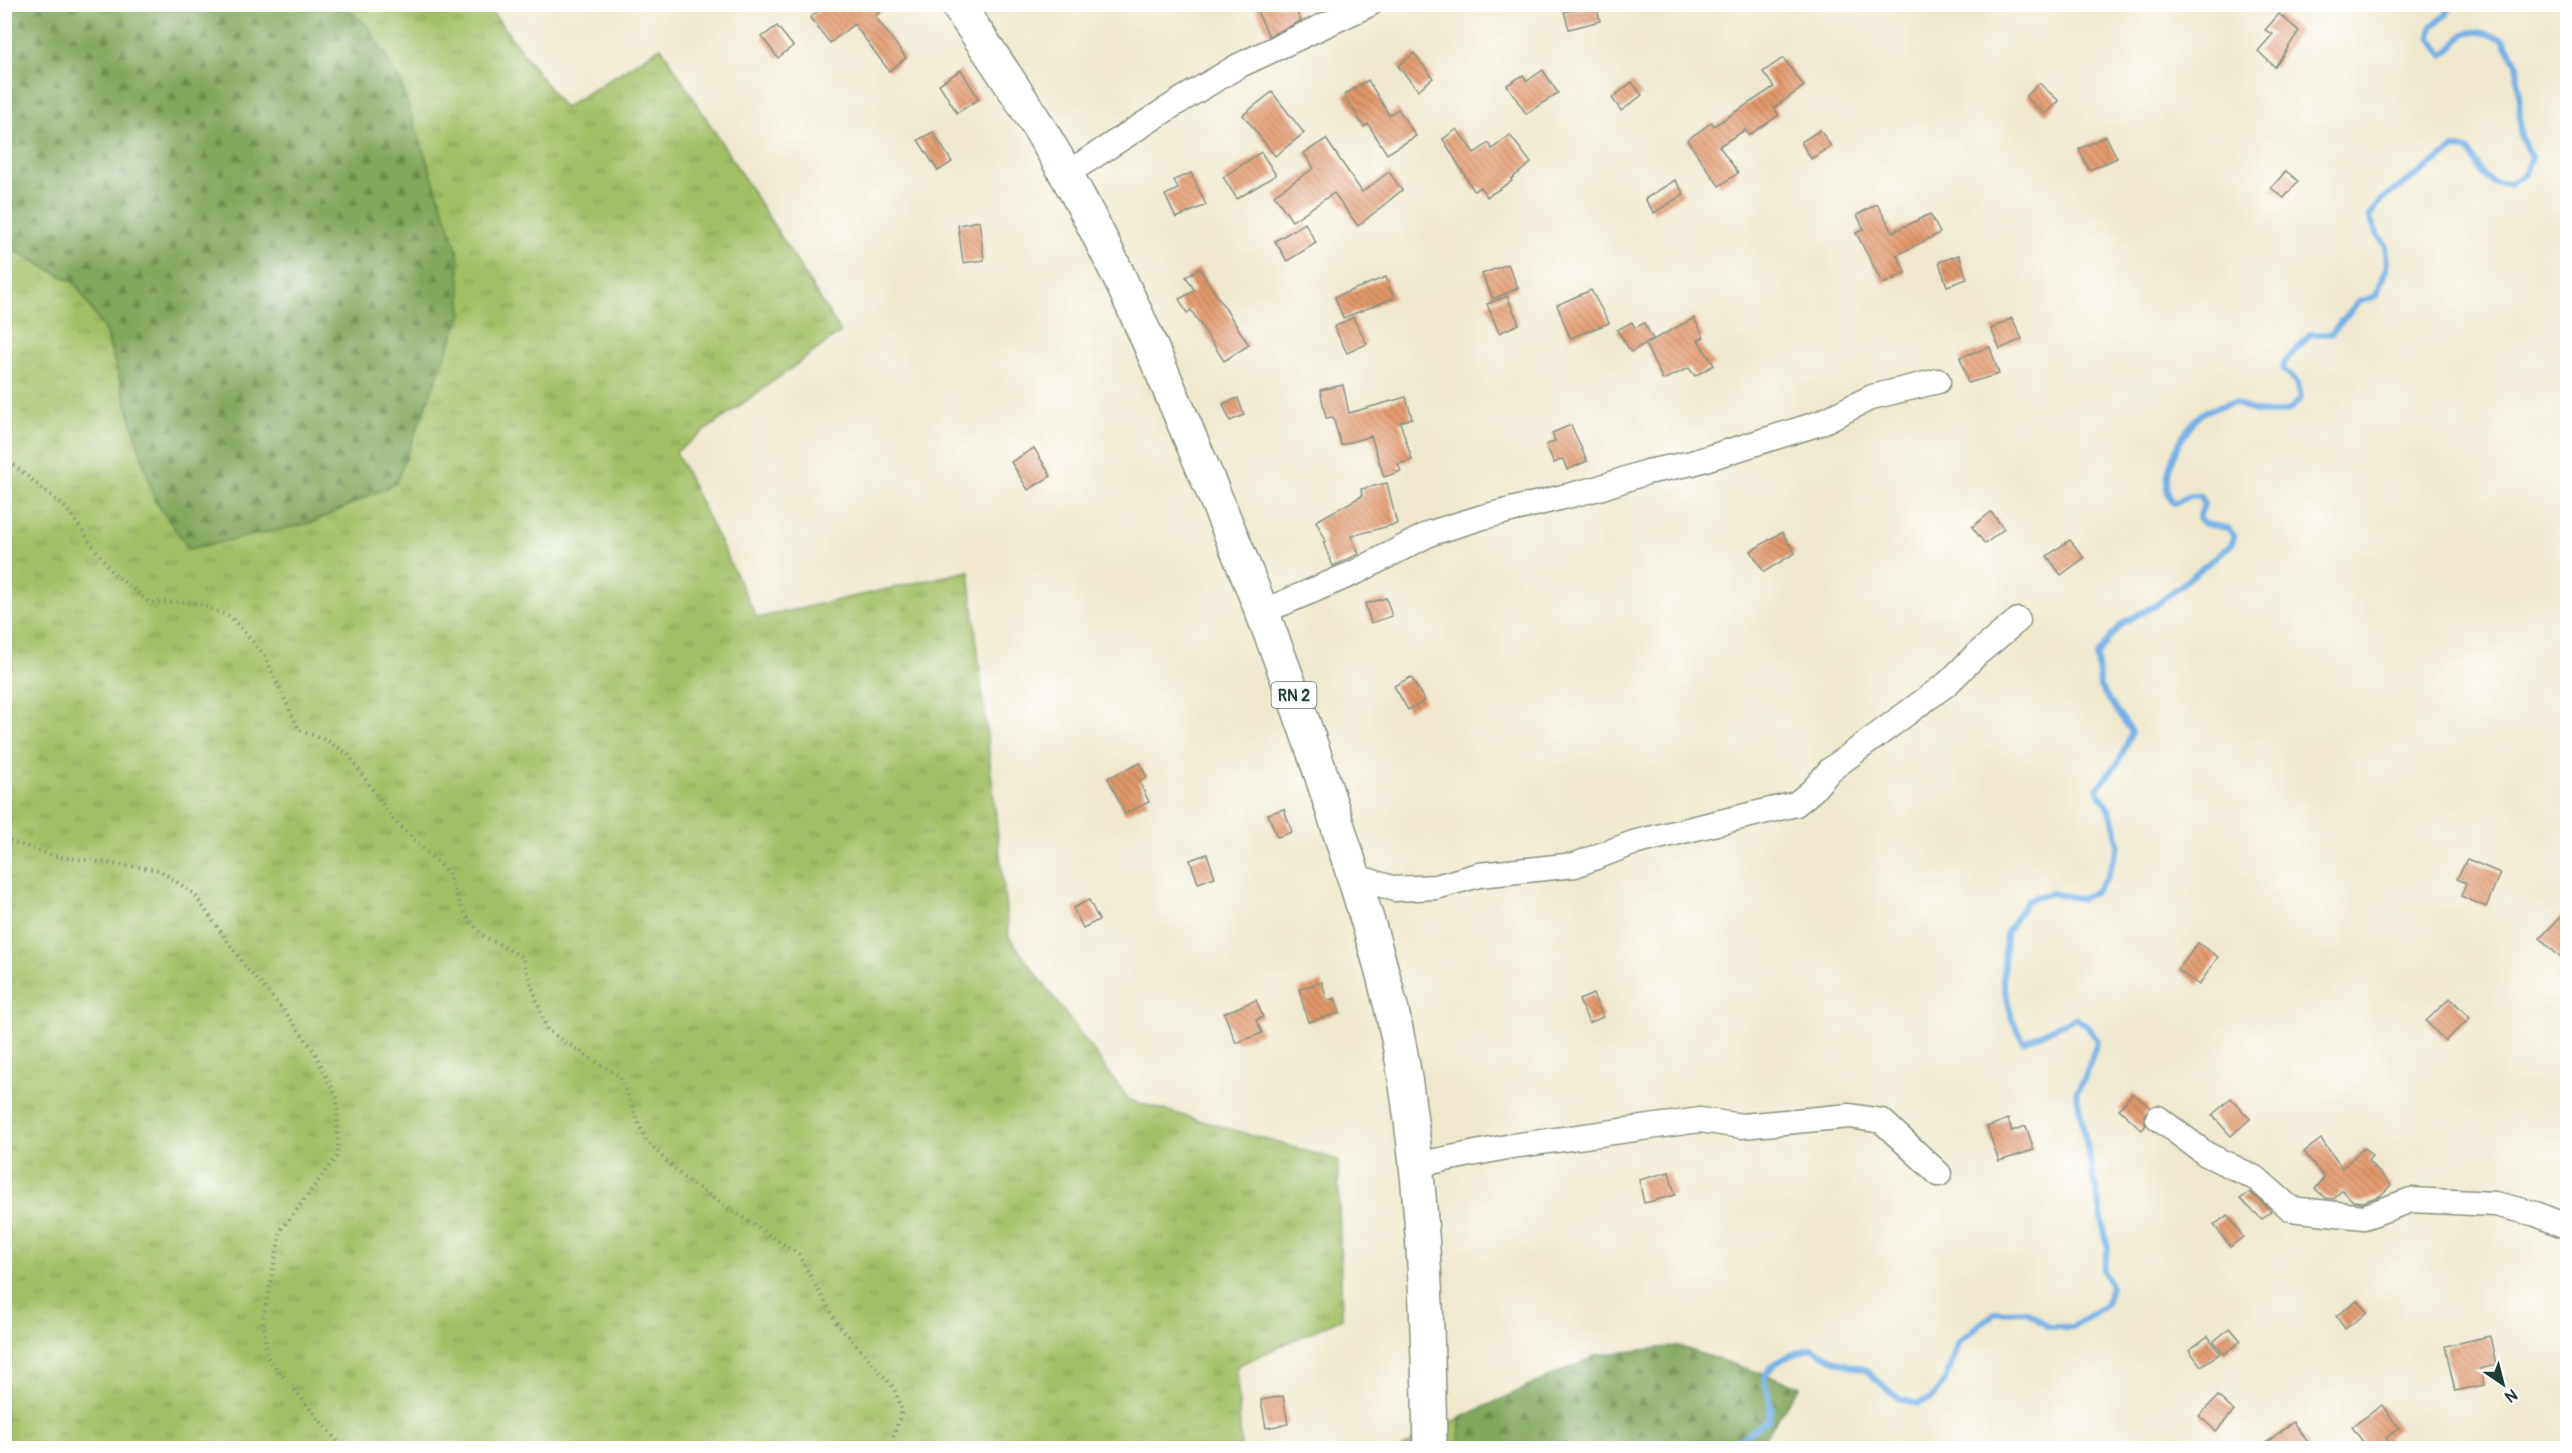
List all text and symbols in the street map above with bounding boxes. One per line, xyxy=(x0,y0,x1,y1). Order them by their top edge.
road number: RN 2 xyxy=(1272,682,1316,708)
north arrow xyxy=(2473,1354,2533,1414)
text: N xyxy=(2501,1384,2521,1407)

